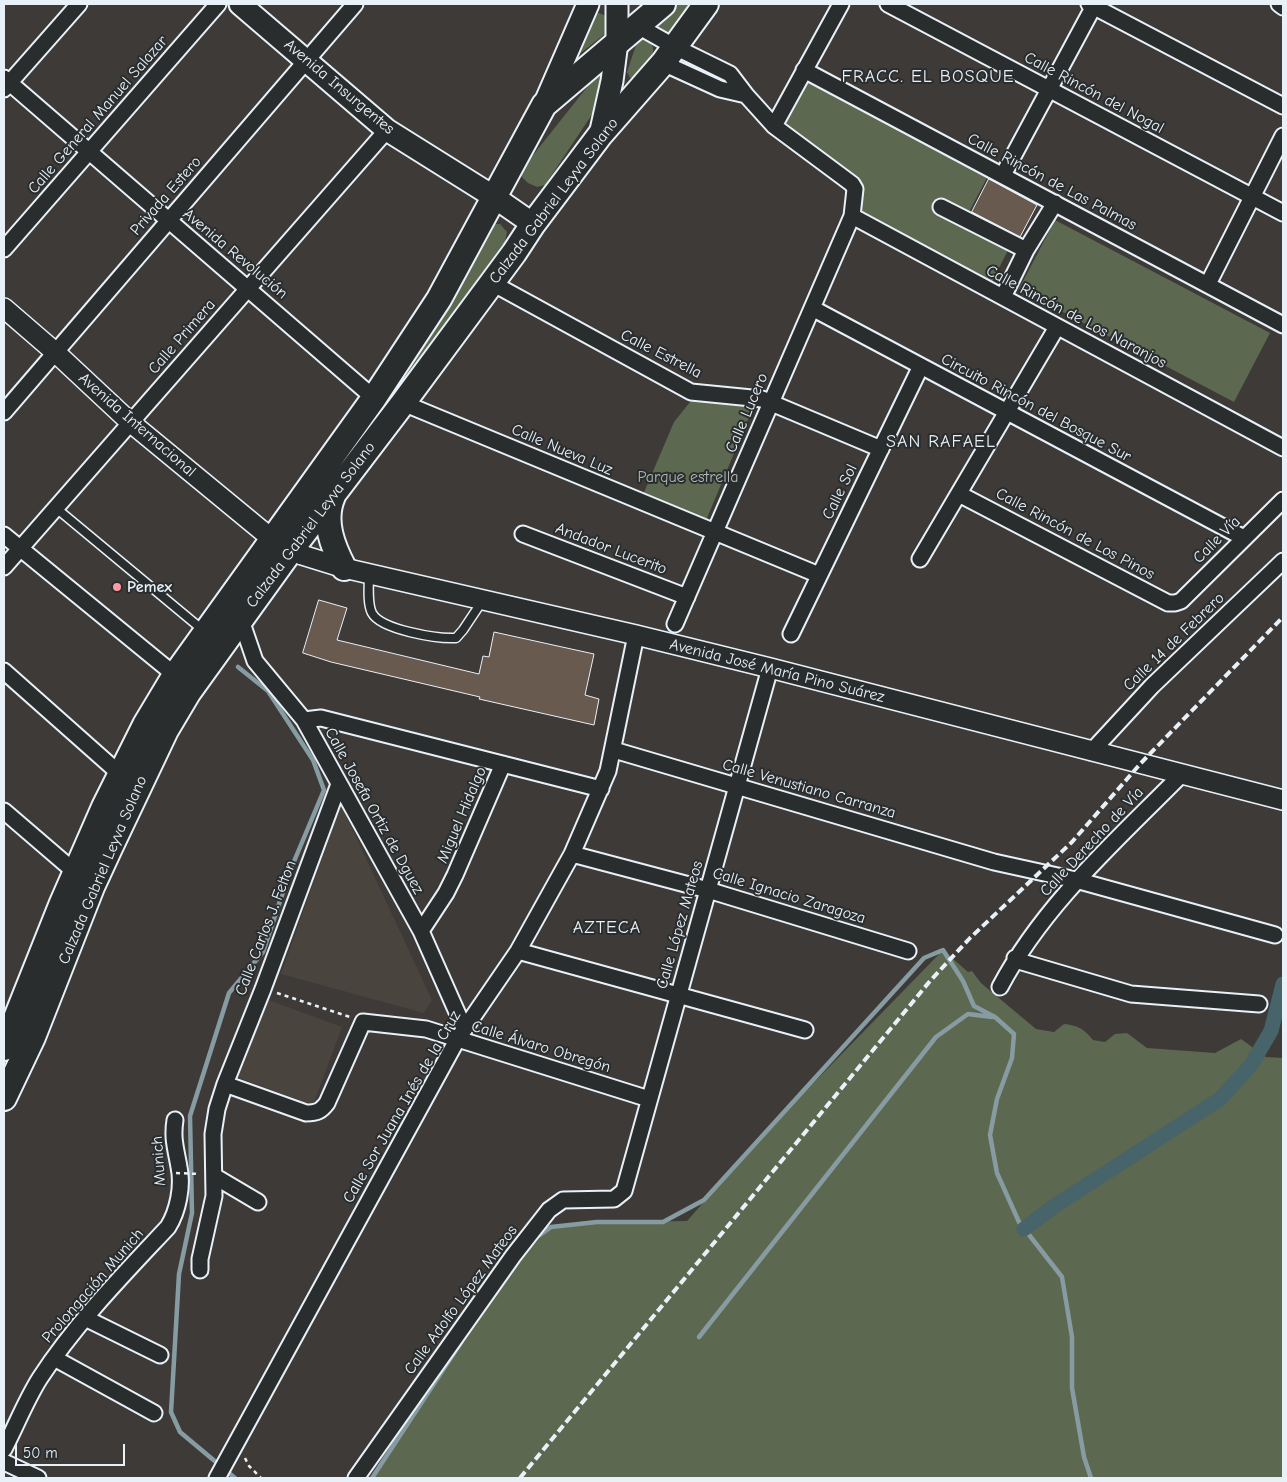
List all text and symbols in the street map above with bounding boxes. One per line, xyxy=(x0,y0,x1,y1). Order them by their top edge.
street label: Calle General Manuel Salazar xyxy=(24,32,172,198)
street label: Avenida Insurgentes xyxy=(280,35,398,139)
street label: Calle Rincón del Nogal xyxy=(1021,48,1167,138)
district label: FRACC. EL BOSQUE xyxy=(840,66,1016,88)
street label: Calzada Gabriel Leyva Solano xyxy=(485,114,623,288)
street label: Calle Rincón de Las Palmas xyxy=(964,129,1140,235)
street label: Privada Estero xyxy=(126,152,206,240)
street label: Avenida Revolución xyxy=(179,205,291,303)
street label: Calle Rincón de Los Naranjos xyxy=(983,261,1169,373)
street label: Calle Primera xyxy=(144,296,220,378)
street label: Calle Estrella xyxy=(617,325,705,383)
street label: Circuito Rincón del Bosque Sur xyxy=(938,350,1134,466)
street label: Avenida Internacional xyxy=(74,369,200,481)
street label: Calle Lucero xyxy=(722,370,772,456)
street label: Calle Nueva Luz xyxy=(509,420,615,480)
district label: SAN RAFAEL xyxy=(885,431,997,453)
street label: Calzada Gabriel Leyva Solano xyxy=(242,438,380,612)
street label: Calle Sol xyxy=(818,461,862,523)
park label: Parque estrella xyxy=(638,467,738,487)
street label: Calle Rincón de Los Pinos xyxy=(992,484,1158,584)
street label: Calle Vía xyxy=(1189,512,1245,568)
street label: Andador Lucerito xyxy=(553,519,669,579)
place label: Pemex xyxy=(127,577,172,597)
marker: Pemex xyxy=(111,581,123,593)
street label: Calle 14 de Febrero xyxy=(1119,589,1229,695)
street label: Avenida José María Pino Suárez xyxy=(668,635,886,707)
street label: Calle Josefa Ortiz de Dguez xyxy=(320,724,428,898)
street label: Calle Venustiano Carranza xyxy=(720,755,898,823)
street label: Miguel Hidalgo xyxy=(433,764,491,866)
street label: Calzada Gabriel Leyva Solano xyxy=(55,773,151,967)
street label: Calle Derecho de Vía xyxy=(1036,783,1148,901)
street label: Calle Carlos J. Felton xyxy=(231,858,301,998)
street label: Calle López Mateos xyxy=(653,859,707,991)
street label: Calle Ignacio Zaragoza xyxy=(710,864,868,928)
district label: AZTECA xyxy=(572,917,642,939)
street label: Calle Sor Juana Inés de la Cruz xyxy=(339,1007,465,1207)
street label: Calle Álvaro Obregón xyxy=(469,1017,613,1077)
street label: Munich xyxy=(148,1135,170,1187)
street label: Calle Adolfo López Mateos xyxy=(400,1222,522,1378)
street label: Prolongación Munich xyxy=(38,1225,148,1347)
scale bar xyxy=(18,1434,128,1466)
text: 50 m xyxy=(23,1444,58,1462)

